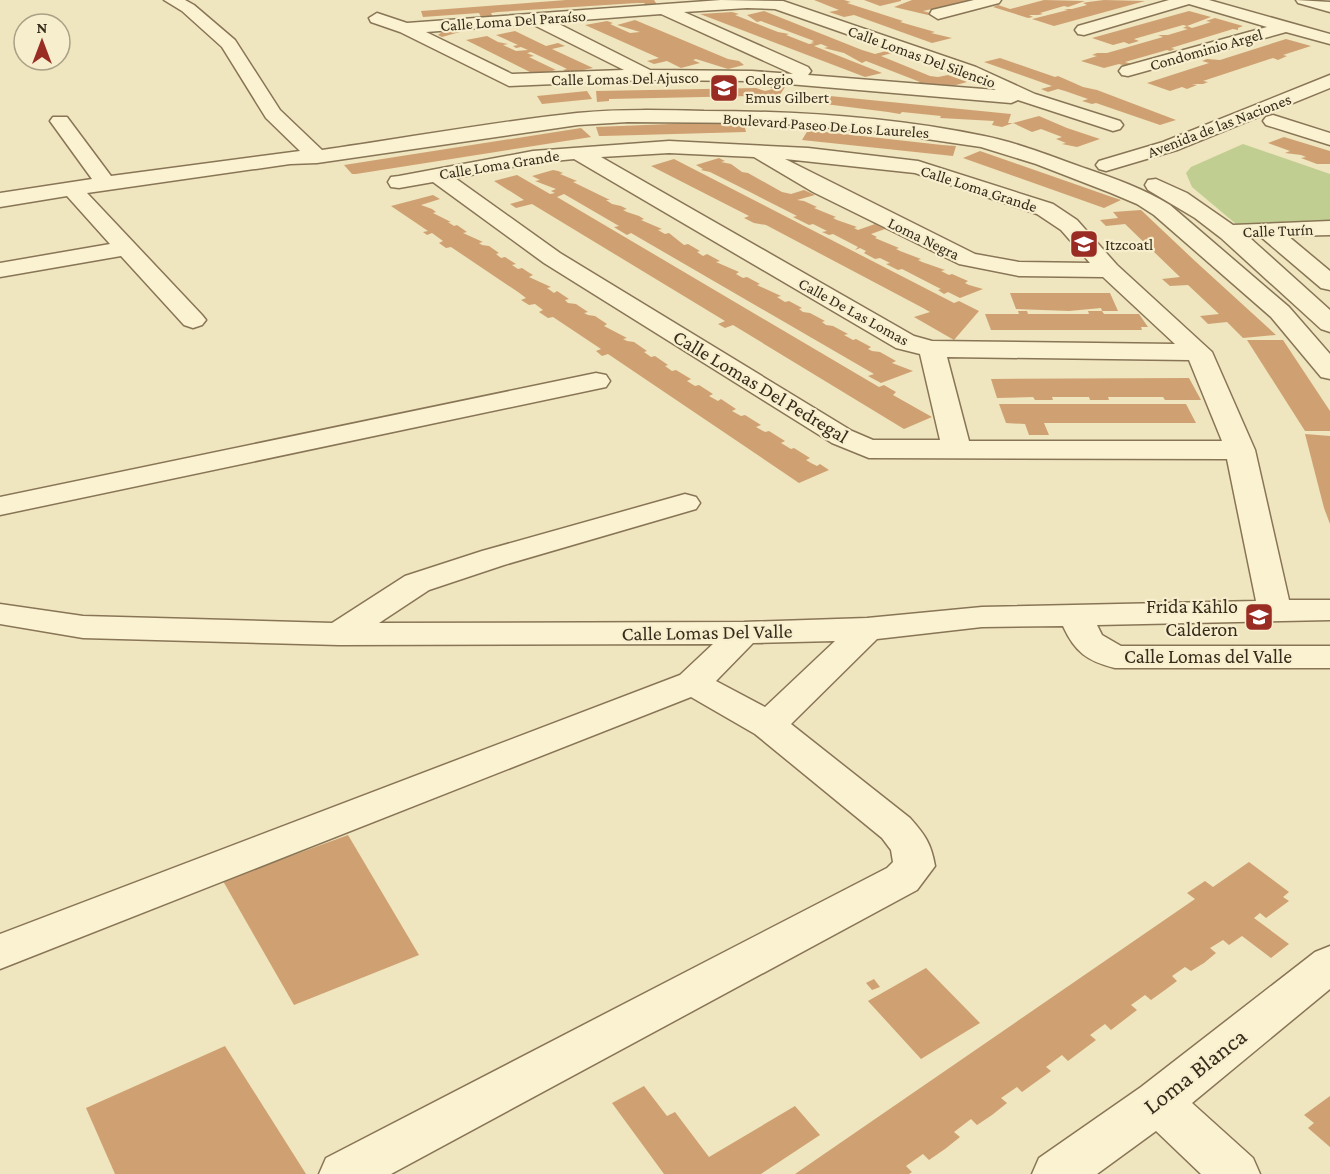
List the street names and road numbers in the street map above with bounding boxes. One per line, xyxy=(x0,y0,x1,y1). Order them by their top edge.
street label: Calle Loma Del Paraíso xyxy=(440,7,586,34)
street label: Calle Lomas Del Silencio xyxy=(846,22,998,91)
street label: Condominio Argel xyxy=(1148,25,1265,75)
street label: Calle Lomas Del Ajusco xyxy=(551,69,699,89)
street label: Avenida de las Naciones xyxy=(1145,90,1293,161)
street label: Boulevard Paseo De Los Laureles xyxy=(722,110,930,141)
street label: Calle Loma Grande xyxy=(438,147,560,182)
street label: Calle Loma Grande xyxy=(919,162,1039,215)
street label: Loma Negra xyxy=(885,214,963,264)
street label: Calle Turín xyxy=(1242,221,1314,240)
street label: Calle De Las Lomas xyxy=(796,274,912,349)
street label: Calle Lomas Del Pedregal xyxy=(669,325,853,448)
street label: Calle Lomas Del Valle xyxy=(621,620,793,644)
street label: Calle Lomas del Valle xyxy=(1124,645,1292,667)
street label: Loma Blanca xyxy=(1138,1022,1252,1119)

